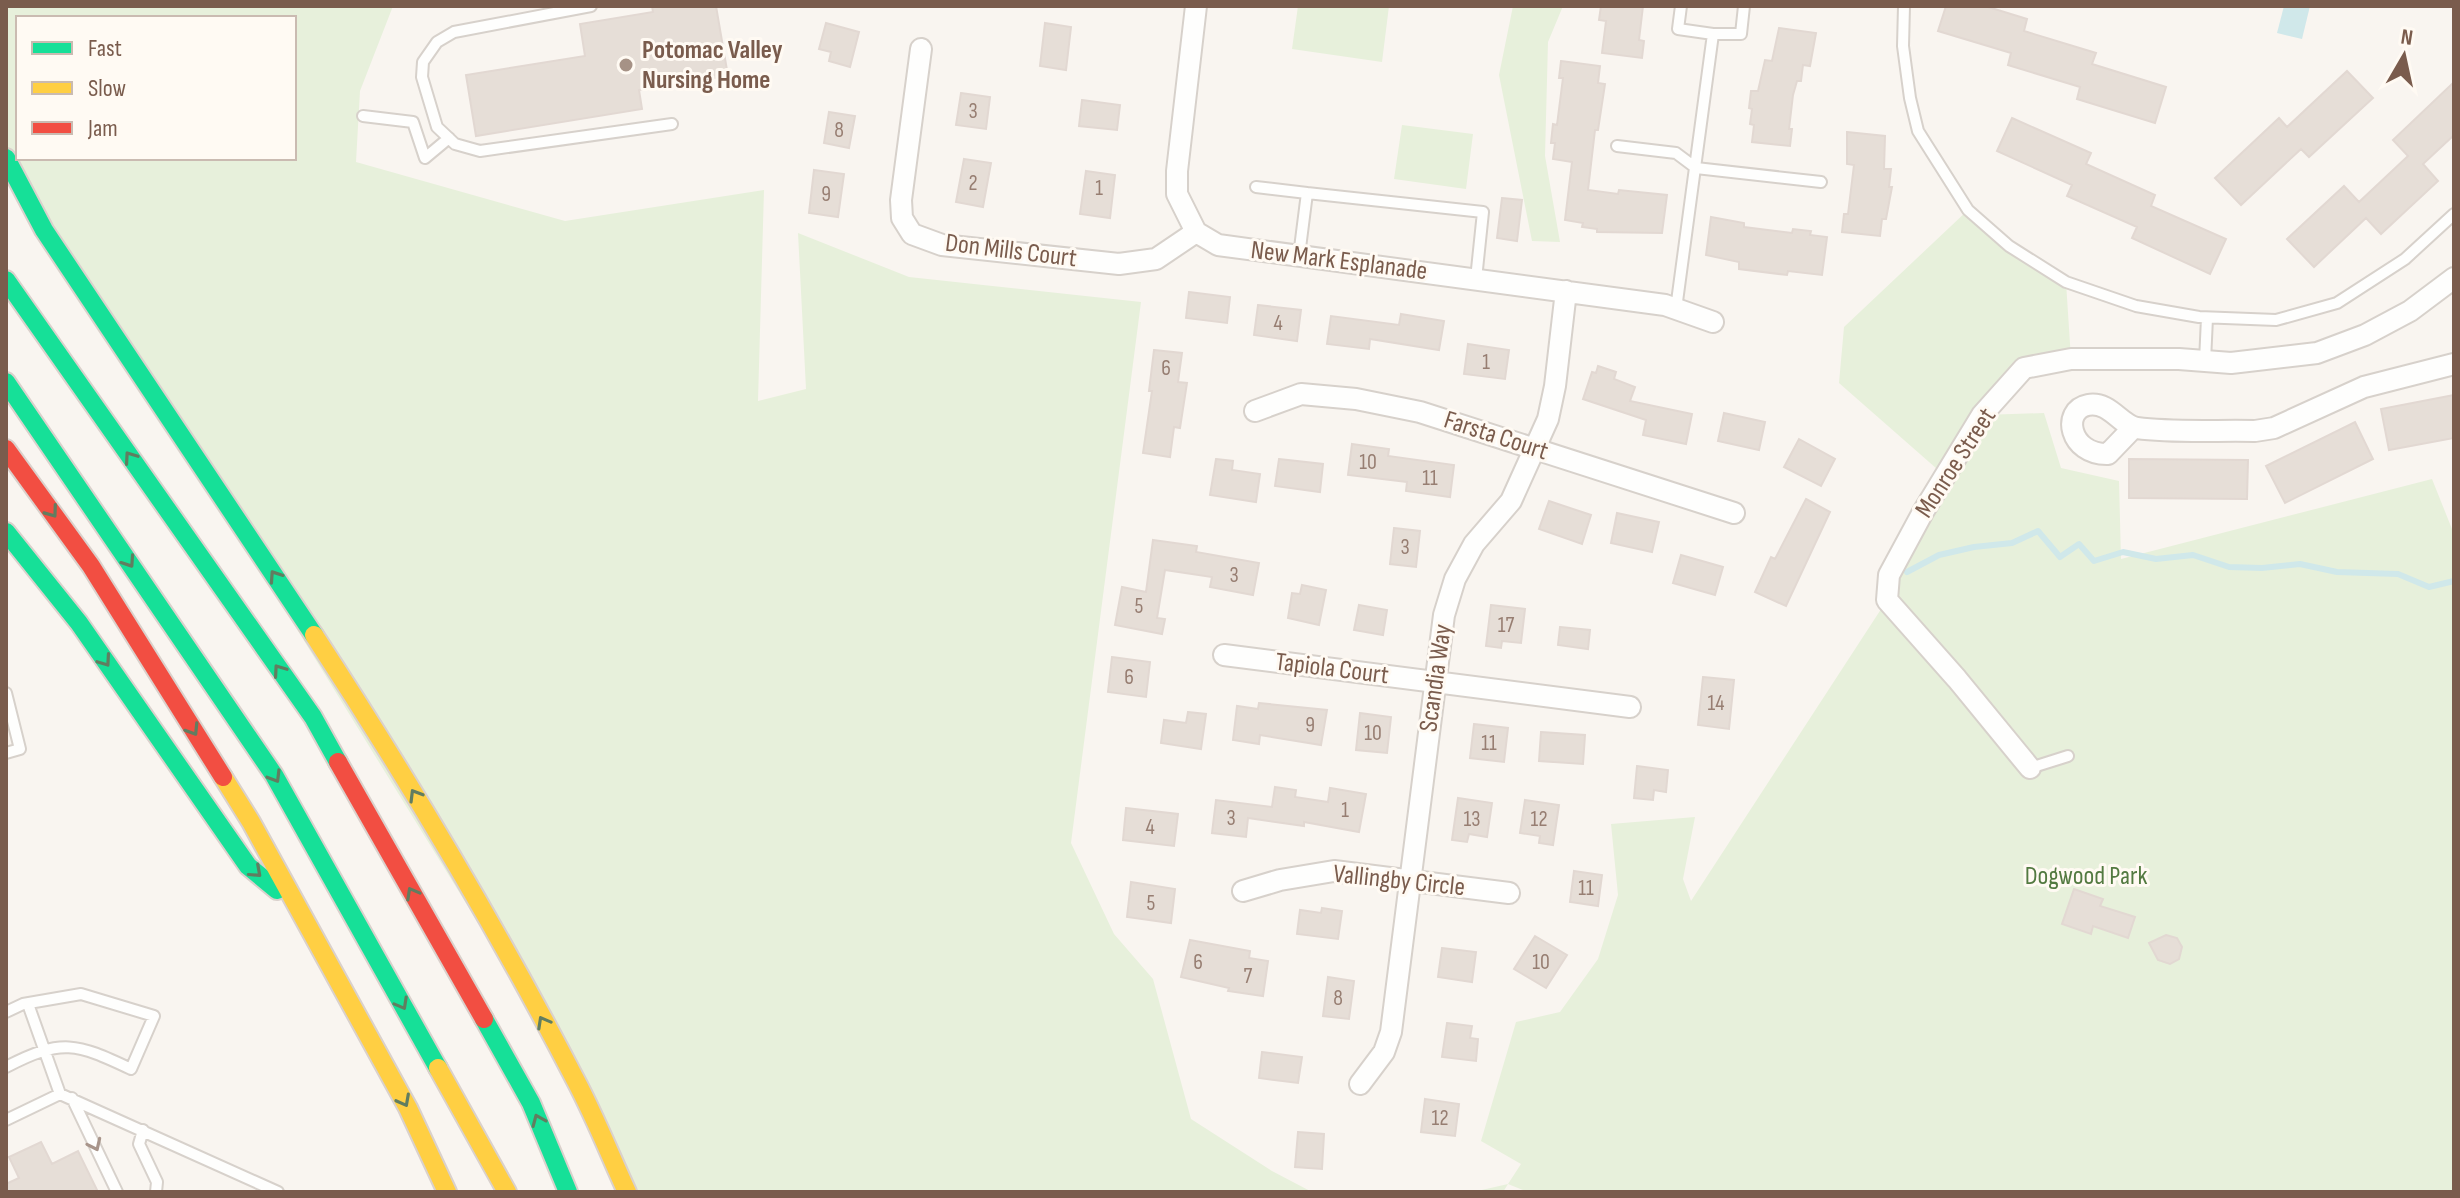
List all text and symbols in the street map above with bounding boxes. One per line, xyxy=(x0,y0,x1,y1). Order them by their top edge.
legend xyxy=(16,16,296,160)
north arrow xyxy=(2364,16,2444,96)
text: N xyxy=(2399,23,2415,52)
text: Fast xyxy=(88,34,122,63)
place label: Potomac Valley Nursing Home xyxy=(642,35,783,96)
marker: Potomac Valley Nursing Home xyxy=(617,56,635,74)
text: Slow xyxy=(88,74,126,103)
house number: 3 xyxy=(968,98,978,125)
text: Jam xyxy=(87,114,118,143)
house number: 8 xyxy=(834,117,844,144)
house number: 2 xyxy=(968,170,978,197)
house number: 1 xyxy=(1095,175,1103,202)
house number: 9 xyxy=(821,181,831,208)
street label: Don Mills Court xyxy=(944,228,1078,274)
street label: New Mark Esplanade xyxy=(1249,235,1429,287)
house number: 4 xyxy=(1273,310,1283,337)
house number: 1 xyxy=(1482,349,1490,376)
house number: 6 xyxy=(1161,355,1171,382)
street label: Monroe Street xyxy=(1909,402,2003,524)
street label: Farsta Court xyxy=(1440,405,1552,467)
house number: 10 xyxy=(1359,449,1377,476)
one-way arrow xyxy=(125,451,140,465)
house number: 11 xyxy=(1422,465,1438,492)
one-way arrow xyxy=(42,503,57,518)
house number: 3 xyxy=(1400,534,1410,561)
one-way arrow xyxy=(119,553,134,568)
house number: 3 xyxy=(1229,562,1239,589)
one-way arrow xyxy=(270,571,285,585)
house number: 5 xyxy=(1135,593,1144,620)
house number: 17 xyxy=(1498,612,1514,639)
street label: Scandia Way xyxy=(1413,622,1459,734)
street label: Tapiola Court xyxy=(1274,647,1391,691)
one-way arrow xyxy=(95,652,110,666)
one-way arrow xyxy=(274,664,289,678)
house number: 6 xyxy=(1124,664,1134,691)
house number: 14 xyxy=(1708,690,1724,717)
house number: 9 xyxy=(1305,712,1315,739)
house number: 10 xyxy=(1364,720,1382,747)
one-way arrow xyxy=(184,721,199,736)
house number: 11 xyxy=(1481,730,1497,757)
one-way arrow xyxy=(265,768,280,783)
one-way arrow xyxy=(409,789,425,804)
house number: 1 xyxy=(1341,797,1349,824)
house number: 3 xyxy=(1226,805,1236,832)
house number: 13 xyxy=(1464,806,1480,833)
house number: 12 xyxy=(1530,806,1548,833)
house number: 4 xyxy=(1145,814,1155,841)
street label: Vallingby Circle xyxy=(1332,859,1466,903)
park label: Dogwood Park xyxy=(2025,861,2147,892)
one-way arrow xyxy=(246,862,261,876)
house number: 11 xyxy=(1578,875,1594,902)
one-way arrow xyxy=(406,887,422,902)
house number: 5 xyxy=(1147,890,1156,917)
house number: 6 xyxy=(1193,949,1203,976)
house number: 10 xyxy=(1532,949,1550,976)
house number: 7 xyxy=(1244,963,1253,990)
house number: 8 xyxy=(1333,985,1343,1012)
one-way arrow xyxy=(392,995,408,1010)
one-way arrow xyxy=(537,1016,553,1030)
one-way arrow xyxy=(394,1092,409,1107)
house number: 12 xyxy=(1431,1105,1449,1132)
one-way arrow xyxy=(531,1114,547,1128)
one-way arrow xyxy=(85,1137,101,1151)

